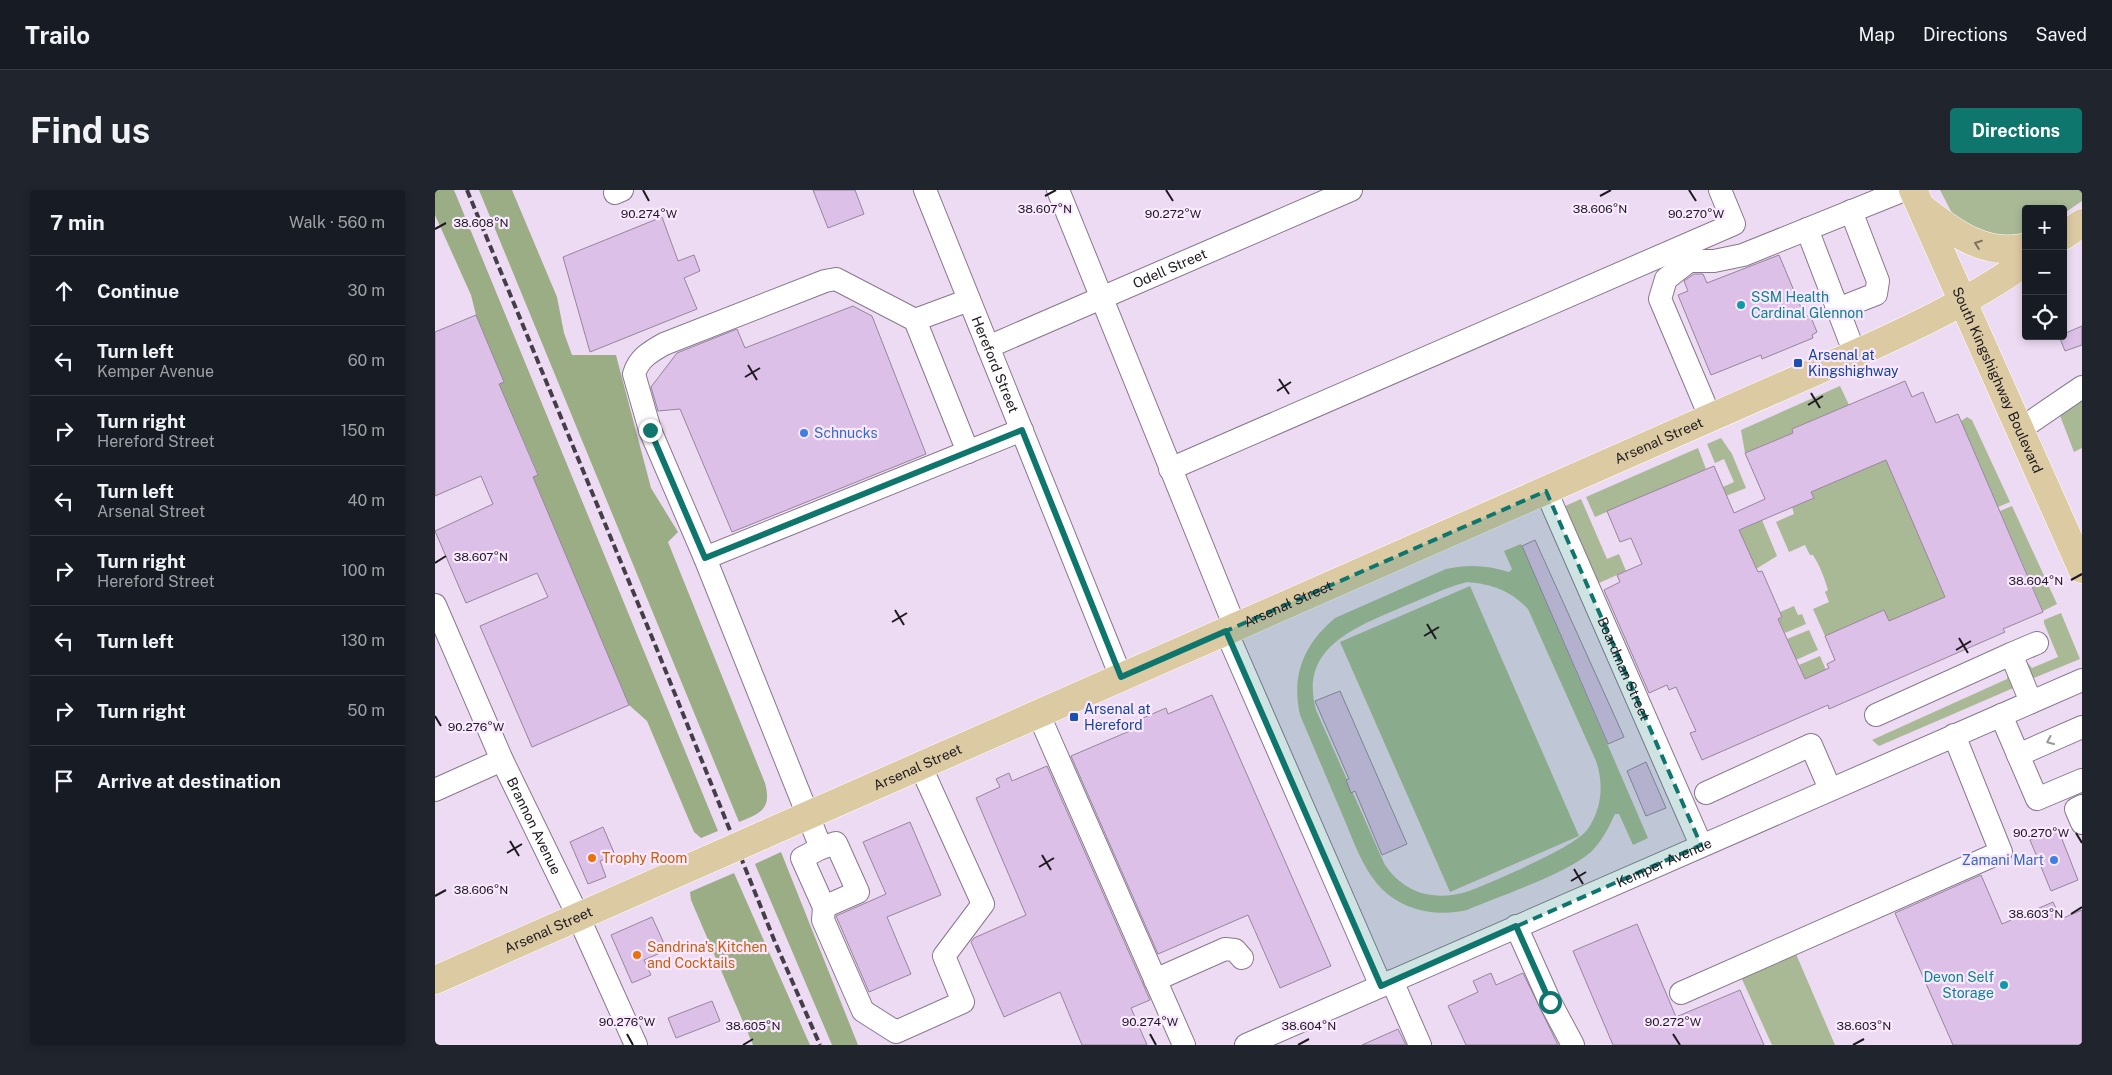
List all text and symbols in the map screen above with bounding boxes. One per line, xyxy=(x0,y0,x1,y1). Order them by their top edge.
text: Trailo xyxy=(25,21,90,49)
text: Map xyxy=(1858,24,1895,45)
text: Directions xyxy=(1923,24,2008,45)
text: Saved xyxy=(2036,24,2087,45)
button: Directions xyxy=(1950,108,2082,153)
text: Find us xyxy=(30,110,150,151)
text: 38.607°N xyxy=(1018,202,1072,216)
text: 38.606°N xyxy=(1573,202,1627,216)
map controls xyxy=(2022,205,2067,340)
button: + xyxy=(2022,205,2067,250)
text: 90.274°W xyxy=(621,207,678,221)
text: 90.272°W xyxy=(1145,207,1202,221)
text: 90.270°W xyxy=(1668,207,1725,221)
text: 7 min xyxy=(50,210,105,235)
text: Walk · 560 m xyxy=(289,213,385,232)
text: 38.608°N xyxy=(454,216,508,230)
one-way arrow xyxy=(1974,240,1983,250)
street label: Odell Street xyxy=(1130,245,1209,291)
button: − xyxy=(2022,250,2067,295)
icon: ahead xyxy=(50,277,78,305)
text: Continue xyxy=(97,280,179,302)
text: 30 m xyxy=(348,281,385,300)
street label: South Kingshighway Boulevard xyxy=(1949,284,2046,475)
place label: SSM Health Cardinal Glennon xyxy=(1751,289,1863,321)
button: locate xyxy=(2022,295,2067,340)
marker: SSM Health Cardinal Glennon xyxy=(1735,299,1747,311)
street label: Hereford Street xyxy=(969,314,1022,415)
text: Turn left xyxy=(97,340,174,362)
icon: left xyxy=(50,347,78,375)
place label: Arsenal at Kingshighway xyxy=(1808,347,1899,379)
text: 60 m xyxy=(348,351,385,370)
marker: Arsenal at Kingshighway xyxy=(1792,357,1804,369)
text: Kemper Avenue xyxy=(97,362,214,381)
text: Turn right xyxy=(97,410,186,432)
street label: Arsenal Street xyxy=(1612,414,1705,467)
icon: right xyxy=(50,417,78,445)
route end xyxy=(639,419,662,442)
text: 150 m xyxy=(341,421,385,440)
place label: Schnucks xyxy=(814,425,877,441)
marker: Schnucks xyxy=(798,427,810,439)
text: Hereford Street xyxy=(97,432,215,451)
text: Turn left xyxy=(97,480,174,502)
icon: left xyxy=(50,487,78,515)
text: 40 m xyxy=(347,491,385,510)
text: Arsenal Street xyxy=(97,502,205,521)
text: Turn right xyxy=(97,550,186,572)
text: 38.607°N xyxy=(454,550,508,564)
icon: right xyxy=(50,557,78,585)
text: 100 m xyxy=(341,561,385,580)
text: Hereford Street xyxy=(97,572,215,591)
text: 38.604°N xyxy=(2009,574,2063,588)
street label: Arsenal Street xyxy=(1241,577,1335,630)
street label: Boardman Street xyxy=(1594,615,1653,723)
icon: left xyxy=(50,627,78,655)
text: Turn left xyxy=(97,630,174,652)
text: 130 m xyxy=(341,631,385,650)
icon: right xyxy=(50,697,78,725)
text: Turn right xyxy=(97,700,186,722)
text: 50 m xyxy=(347,701,385,720)
place label: Arsenal at Hereford xyxy=(1084,701,1151,733)
marker: Arsenal at Hereford xyxy=(1068,711,1080,723)
text: 90.276°W xyxy=(448,720,505,734)
one-way arrow xyxy=(2046,734,2055,745)
street label: Arsenal Street xyxy=(871,741,964,793)
icon: arrive xyxy=(50,767,78,795)
text: Arrive at destination xyxy=(97,770,281,792)
street label: Brannon Avenue xyxy=(504,775,564,877)
text: 90.270°W xyxy=(2013,826,2070,840)
street label: Kemper Avenue xyxy=(1614,835,1714,890)
place label: Trophy Room xyxy=(602,850,687,866)
marker: Trophy Room xyxy=(586,852,598,864)
place label: Zamani Mart xyxy=(1962,852,2044,868)
marker: Zamani Mart xyxy=(2048,854,2060,866)
text: 38.606°N xyxy=(454,883,508,897)
street label: Arsenal Street xyxy=(502,903,595,956)
text: 38.603°N xyxy=(2009,907,2063,921)
place label: Sandrina's Kitchen and Cocktails xyxy=(647,939,767,971)
marker: Sandrina's Kitchen and Cocktails xyxy=(631,949,643,961)
place label: Devon Self Storage xyxy=(1923,969,1994,1001)
marker: Devon Self Storage xyxy=(1998,979,2010,991)
route start xyxy=(1539,991,1562,1014)
text: 90.276°W xyxy=(599,1015,656,1029)
text: 90.274°W xyxy=(1122,1015,1179,1029)
text: 90.272°W xyxy=(1645,1015,1702,1029)
text: 38.605°N xyxy=(726,1019,780,1033)
text: 38.604°N xyxy=(1282,1019,1336,1033)
text: 38.603°N xyxy=(1837,1019,1891,1033)

